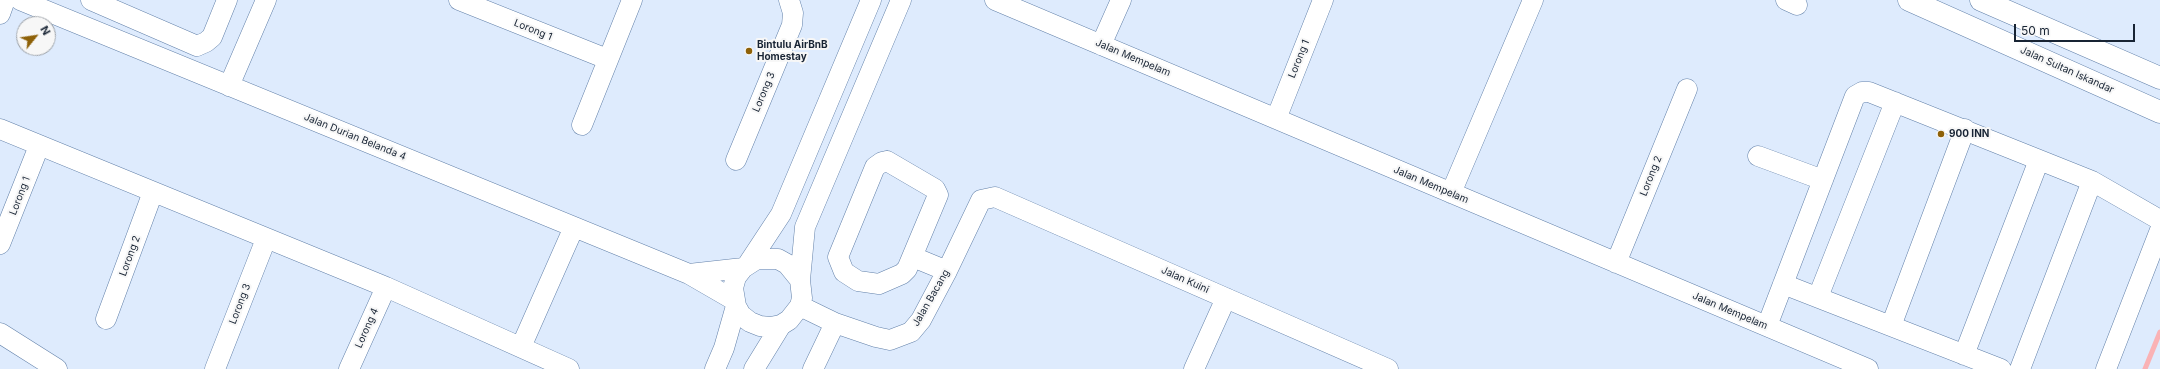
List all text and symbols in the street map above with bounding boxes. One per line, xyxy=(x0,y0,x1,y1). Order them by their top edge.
north arrow xyxy=(16,16,56,56)
scale bar xyxy=(2016,16,2137,42)
street label: Lorong 1 xyxy=(512,17,554,43)
text: N xyxy=(37,23,54,38)
text: 50 m xyxy=(2021,23,2050,38)
street label: Jalan Mempelam xyxy=(1094,37,1172,79)
street label: Lorong 1 xyxy=(1286,38,1312,80)
place label: Bintulu AirBnB Homestay xyxy=(757,39,828,62)
street label: Jalan Sultan Iskandar xyxy=(2018,44,2116,96)
marker: Bintulu AirBnB Homestay xyxy=(744,46,754,56)
street label: Lorong 3 xyxy=(750,70,778,114)
street label: Jalan Durian Belanda 4 xyxy=(302,111,408,163)
place label: 900 INN xyxy=(1949,128,1989,140)
marker: 900 INN xyxy=(1936,129,1946,139)
street label: Lorong 2 xyxy=(1638,154,1664,198)
street label: Jalan Mempelam xyxy=(1392,164,1470,206)
street label: Lorong 1 xyxy=(7,175,33,217)
street label: Lorong 2 xyxy=(117,234,143,278)
street label: Jalan Kuini xyxy=(1159,264,1211,296)
street label: Jalan Bacang xyxy=(910,267,952,329)
street label: Lorong 3 xyxy=(227,282,253,326)
street label: Jalan Mempelam xyxy=(1691,290,1769,332)
street label: Lorong 4 xyxy=(353,306,381,350)

